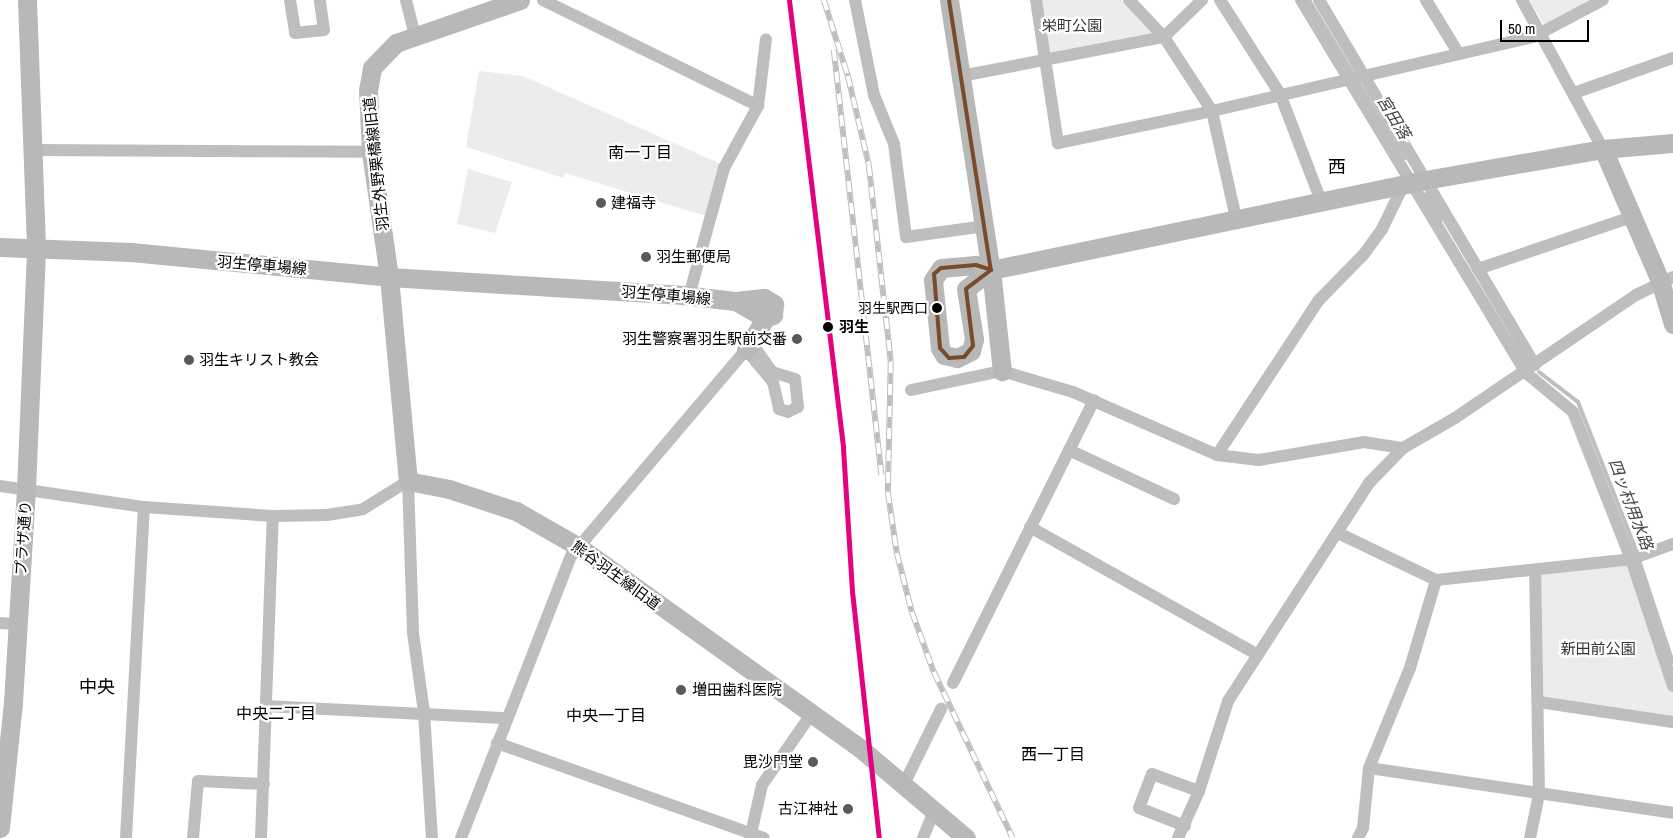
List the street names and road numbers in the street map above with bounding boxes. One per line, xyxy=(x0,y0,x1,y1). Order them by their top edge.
street label: 羽生外野栗橋線旧道 xyxy=(360,96,392,232)
street label: 羽生停車場線 xyxy=(216,252,308,278)
street label: 羽生停車場線 xyxy=(620,282,712,308)
street label: プラザ通り xyxy=(11,500,35,576)
street label: 熊谷羽生線旧道 xyxy=(568,537,664,613)

